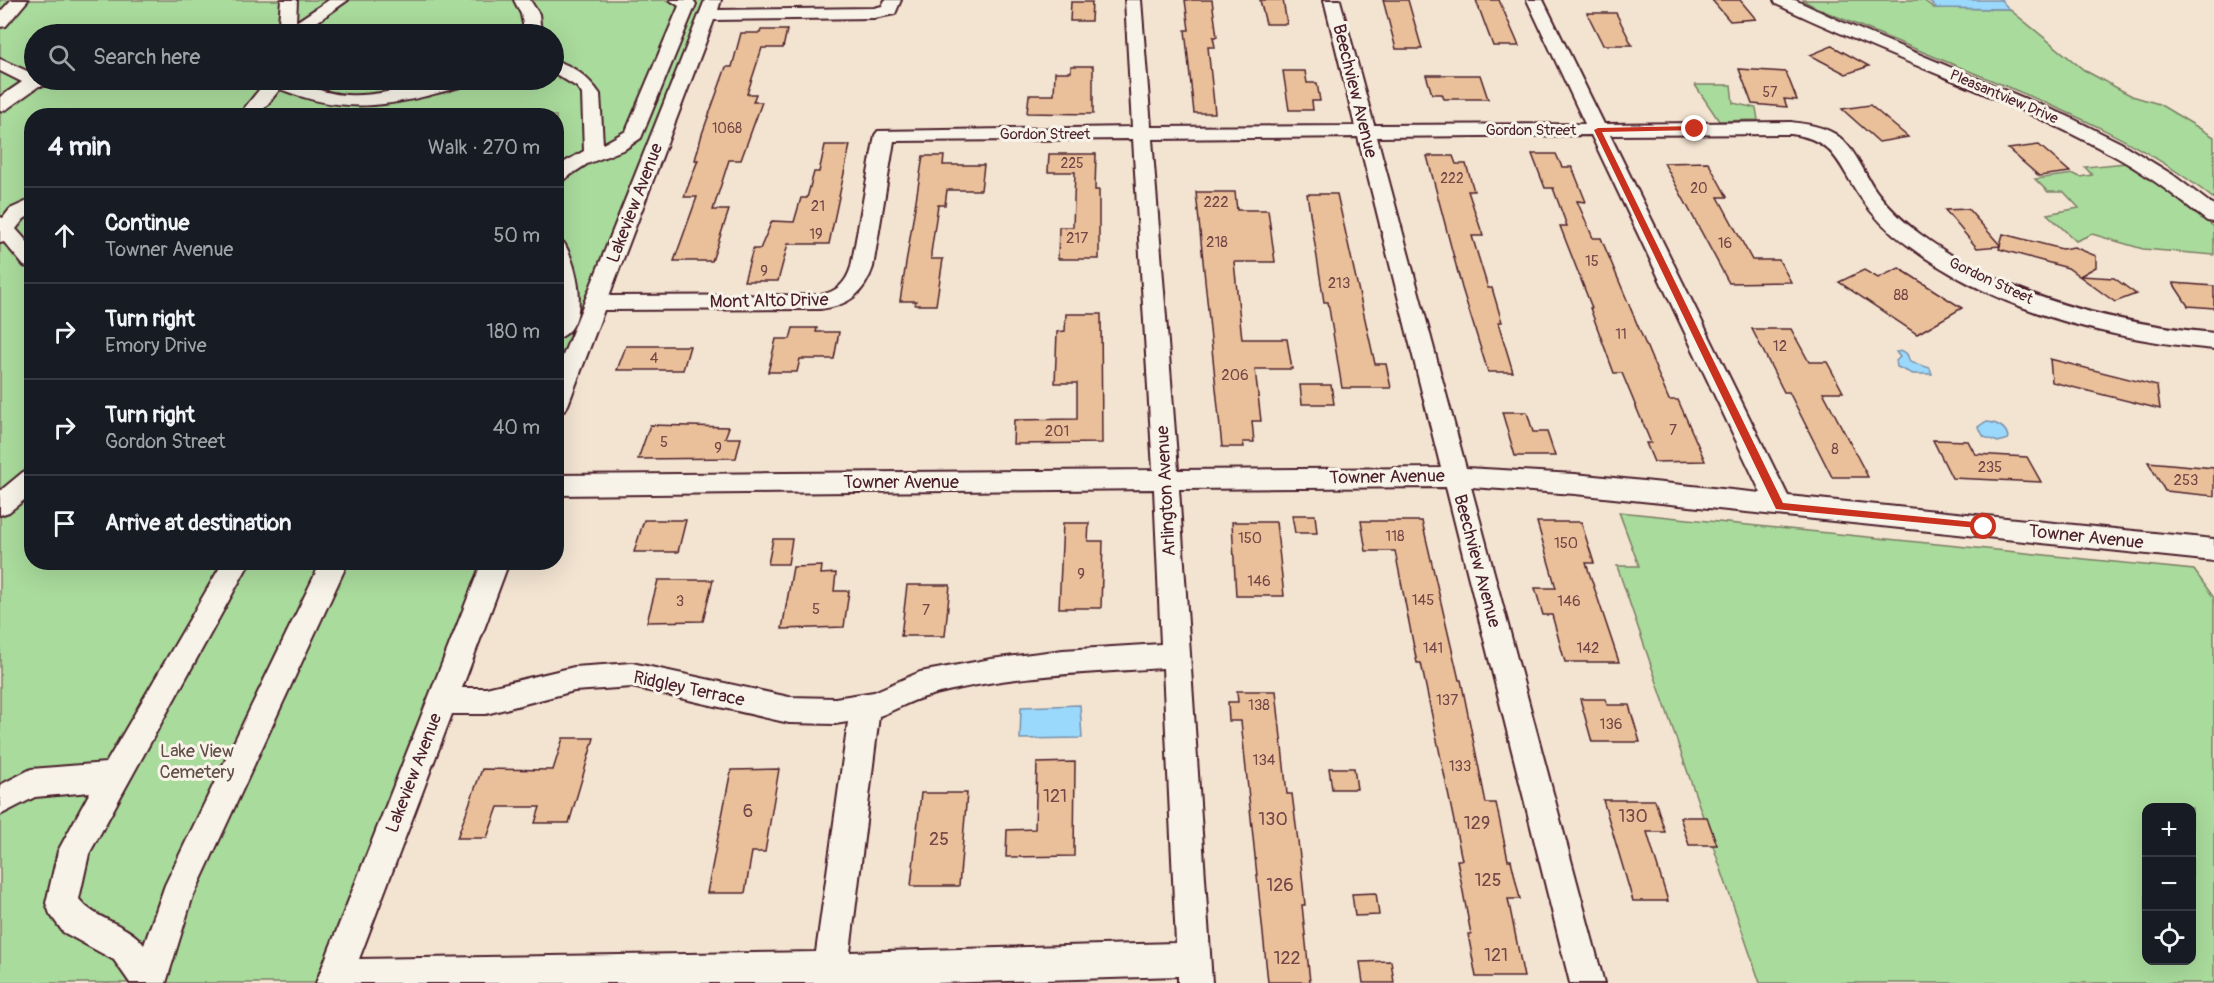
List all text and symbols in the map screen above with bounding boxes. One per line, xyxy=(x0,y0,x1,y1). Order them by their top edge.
street label: Beechview Avenue xyxy=(1327,22,1383,160)
search box xyxy=(24,24,564,90)
icon: search xyxy=(45,41,78,74)
text: Search here xyxy=(93,43,200,71)
street label: Pleasantview Drive xyxy=(1947,66,2062,129)
house number: 57 xyxy=(1763,84,1778,101)
route end xyxy=(1681,115,1707,141)
house number: 1068 xyxy=(712,120,742,137)
street label: Gordon Street xyxy=(1486,121,1577,140)
street label: Gordon Street xyxy=(1000,125,1091,144)
text: 4 min xyxy=(48,131,111,163)
text: Walk · 270 m xyxy=(428,135,540,160)
street label: Lakeview Avenue xyxy=(602,140,668,266)
house number: 225 xyxy=(1060,155,1084,172)
house number: 222 xyxy=(1440,170,1464,187)
house number: 20 xyxy=(1690,180,1708,197)
house number: 222 xyxy=(1203,193,1229,212)
house number: 21 xyxy=(811,197,825,216)
text: Continue xyxy=(105,209,189,237)
icon: ahead xyxy=(48,219,81,252)
text: 50 m xyxy=(493,223,540,248)
house number: 19 xyxy=(809,225,823,244)
house number: 217 xyxy=(1066,229,1088,248)
house number: 218 xyxy=(1206,233,1228,252)
house number: 16 xyxy=(1718,234,1732,253)
text: Towner Avenue xyxy=(105,237,233,262)
house number: 15 xyxy=(1585,252,1599,271)
street label: Gordon Street xyxy=(1946,253,2037,309)
house number: 9 xyxy=(760,262,768,281)
house number: 213 xyxy=(1328,274,1350,293)
house number: 88 xyxy=(1893,286,1909,305)
street label: Mont Alto Drive xyxy=(709,288,829,314)
text: Turn right xyxy=(105,305,195,333)
icon: right xyxy=(48,315,81,348)
text: 180 m xyxy=(486,319,540,344)
house number: 11 xyxy=(1615,325,1627,344)
text: Emory Drive xyxy=(105,333,207,358)
house number: 12 xyxy=(1773,337,1787,356)
house number: 4 xyxy=(650,349,659,368)
house number: 206 xyxy=(1221,366,1249,385)
text: Turn right xyxy=(105,401,195,429)
icon: right xyxy=(48,411,81,444)
text: 40 m xyxy=(493,415,540,440)
house number: 7 xyxy=(1669,421,1677,440)
house number: 201 xyxy=(1045,422,1069,441)
street label: Arlington Avenue xyxy=(1151,425,1181,557)
text: Gordon Street xyxy=(105,429,226,454)
house number: 5 xyxy=(660,433,668,452)
house number: 9 xyxy=(714,439,722,458)
house number: 8 xyxy=(1831,440,1839,459)
house number: 235 xyxy=(1978,458,2002,477)
street label: Towner Avenue xyxy=(1329,464,1445,490)
street label: Towner Avenue xyxy=(843,471,959,494)
house number: 253 xyxy=(2174,471,2198,490)
street label: Beechview Avenue xyxy=(1448,492,1506,630)
icon: arrive xyxy=(48,507,81,540)
text: Arrive at destination xyxy=(105,509,291,537)
route start xyxy=(1970,513,1996,539)
street label: Towner Avenue xyxy=(2027,520,2145,554)
house number: 118 xyxy=(1385,527,1405,546)
house number: 150 xyxy=(1238,529,1262,548)
house number: 150 xyxy=(1554,534,1578,553)
house number: 9 xyxy=(1077,565,1085,584)
house number: 146 xyxy=(1247,572,1271,591)
house number: 145 xyxy=(1412,591,1434,610)
house number: 3 xyxy=(676,592,684,611)
house number: 146 xyxy=(1557,592,1581,611)
house number: 5 xyxy=(812,600,820,619)
house number: 7 xyxy=(922,601,930,620)
house number: 141 xyxy=(1423,639,1443,658)
house number: 142 xyxy=(1577,639,1599,658)
street label: Ridgley Terrace xyxy=(631,666,747,712)
house number: 137 xyxy=(1436,691,1458,710)
house number: 138 xyxy=(1248,696,1270,715)
street label: Lakeview Avenue xyxy=(381,710,447,836)
house number: 136 xyxy=(1600,715,1622,734)
park label: Lake View Cemetery xyxy=(160,740,235,784)
house number: 134 xyxy=(1253,751,1276,770)
house number: 133 xyxy=(1449,757,1471,776)
house number: 121 xyxy=(1043,785,1067,808)
house number: 6 xyxy=(743,800,753,823)
map controls xyxy=(2142,803,2196,965)
button: + xyxy=(2142,803,2196,857)
house number: 130 xyxy=(1618,805,1648,828)
house number: 130 xyxy=(1258,808,1288,831)
house number: 129 xyxy=(1464,812,1490,835)
house number: 25 xyxy=(929,828,949,851)
button: − xyxy=(2142,857,2196,911)
house number: 125 xyxy=(1475,869,1501,892)
house number: 126 xyxy=(1266,874,1294,897)
button: locate xyxy=(2142,911,2196,965)
house number: 121 xyxy=(1484,944,1508,967)
house number: 122 xyxy=(1273,947,1301,970)

